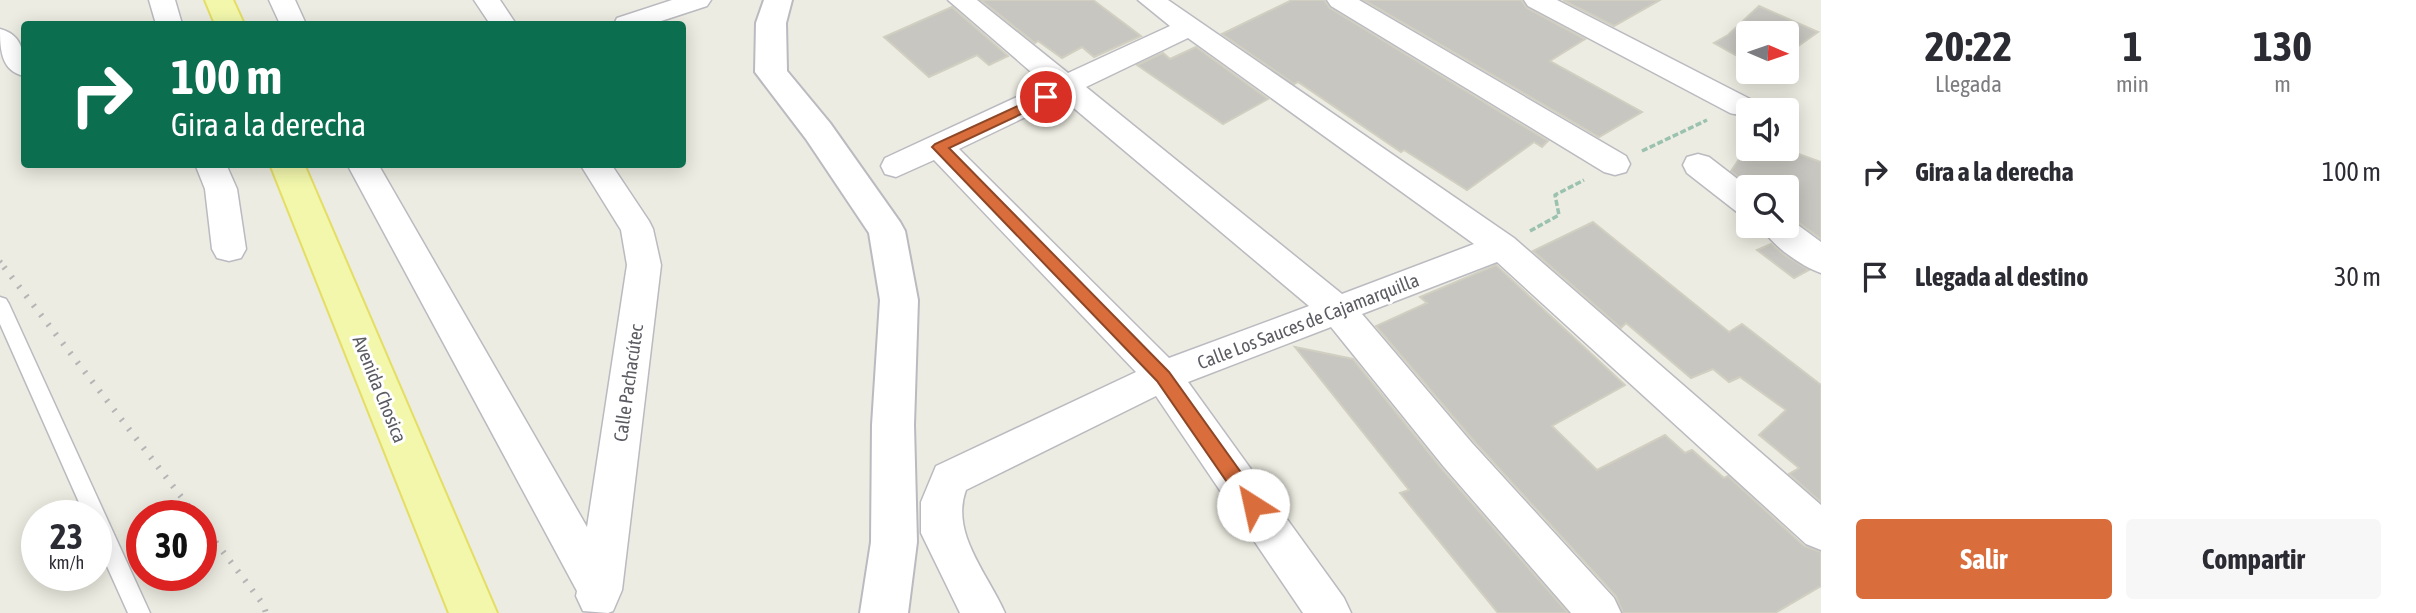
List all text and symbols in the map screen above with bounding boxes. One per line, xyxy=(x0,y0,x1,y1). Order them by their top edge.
north arrow xyxy=(1736,21,1799,84)
map controls xyxy=(1736,21,1799,238)
text: 20:22 xyxy=(1925,22,2012,70)
text: 1 xyxy=(2123,22,2142,70)
text: 130 xyxy=(2253,22,2312,70)
text: 100 m xyxy=(171,48,282,104)
icon: right xyxy=(56,49,147,140)
pin xyxy=(1016,67,1076,127)
text: Llegada xyxy=(1935,71,2002,97)
text: min xyxy=(2116,71,2149,97)
text: m xyxy=(2274,71,2291,97)
icon: arrive xyxy=(1027,78,1065,116)
button: sound xyxy=(1736,98,1799,161)
text: Gira a la derecha xyxy=(171,106,366,143)
icon: right xyxy=(1856,153,1894,191)
text: Gira a la derecha xyxy=(1915,157,2074,187)
text: 100 m xyxy=(2322,157,2381,187)
button: search xyxy=(1736,175,1799,238)
icon: arrive xyxy=(1856,258,1894,296)
text: Llegada al destino xyxy=(1915,262,2088,292)
text: 30 m xyxy=(2334,262,2381,292)
street label: Calle Los Sauces de Cajamarquilla xyxy=(1194,269,1422,373)
street label: Calle Pachacútec xyxy=(609,322,647,443)
street label: Avenida Chosica xyxy=(349,332,411,446)
position arrow xyxy=(1216,468,1290,542)
speed limit sign: 30 xyxy=(126,500,217,591)
text: 23 xyxy=(50,516,83,556)
button: Salir xyxy=(1856,519,2112,599)
button: Compartir xyxy=(2126,519,2381,599)
text: km/h xyxy=(49,552,84,573)

